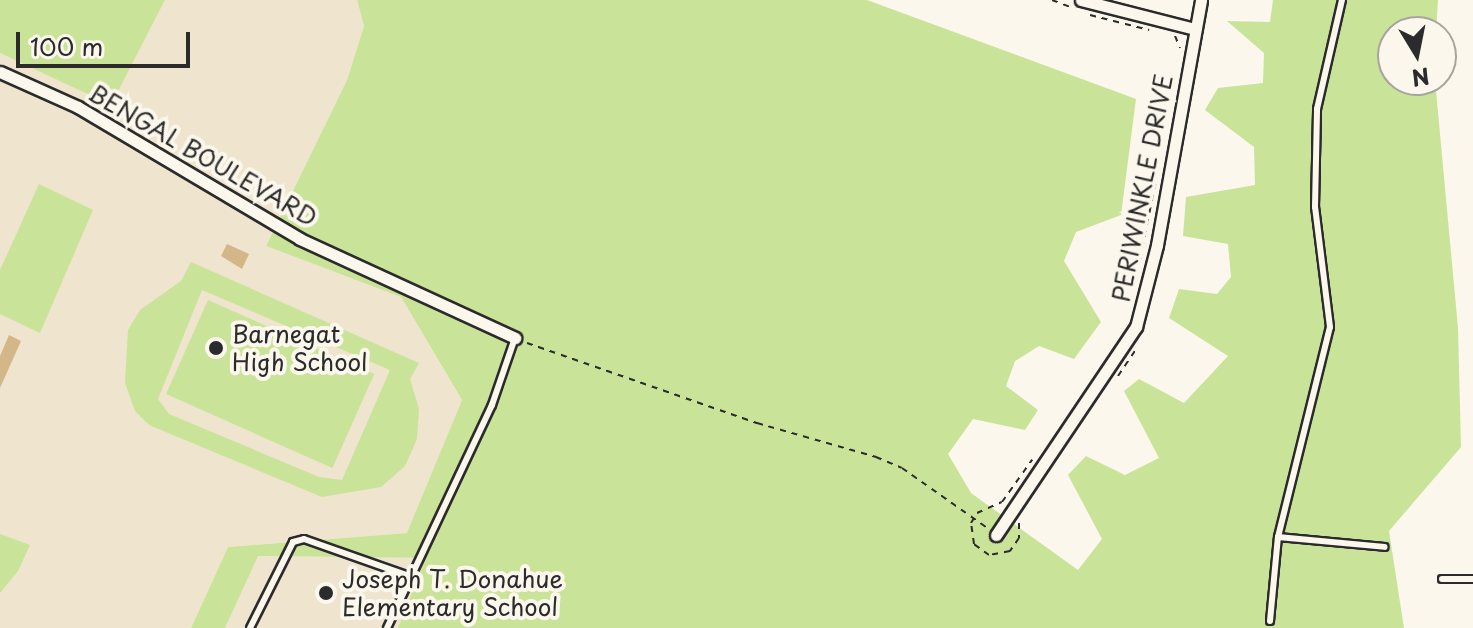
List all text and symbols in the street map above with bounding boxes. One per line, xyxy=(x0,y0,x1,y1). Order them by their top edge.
scale bar xyxy=(20,16,194,66)
north arrow xyxy=(1377,16,1457,96)
text: 100 m xyxy=(30,28,103,64)
text: N xyxy=(1409,60,1432,96)
street label: PERIWINKLE DRIVE xyxy=(1106,71,1178,305)
street label: BENGAL BOULEVARD xyxy=(83,77,323,233)
place label: Barnegat High School xyxy=(232,320,369,376)
marker: Barnegat High School xyxy=(207,339,225,357)
place label: Joseph T. Donahue Elementary School xyxy=(342,565,564,621)
marker: Joseph T. Donahue Elementary School xyxy=(317,584,335,602)

